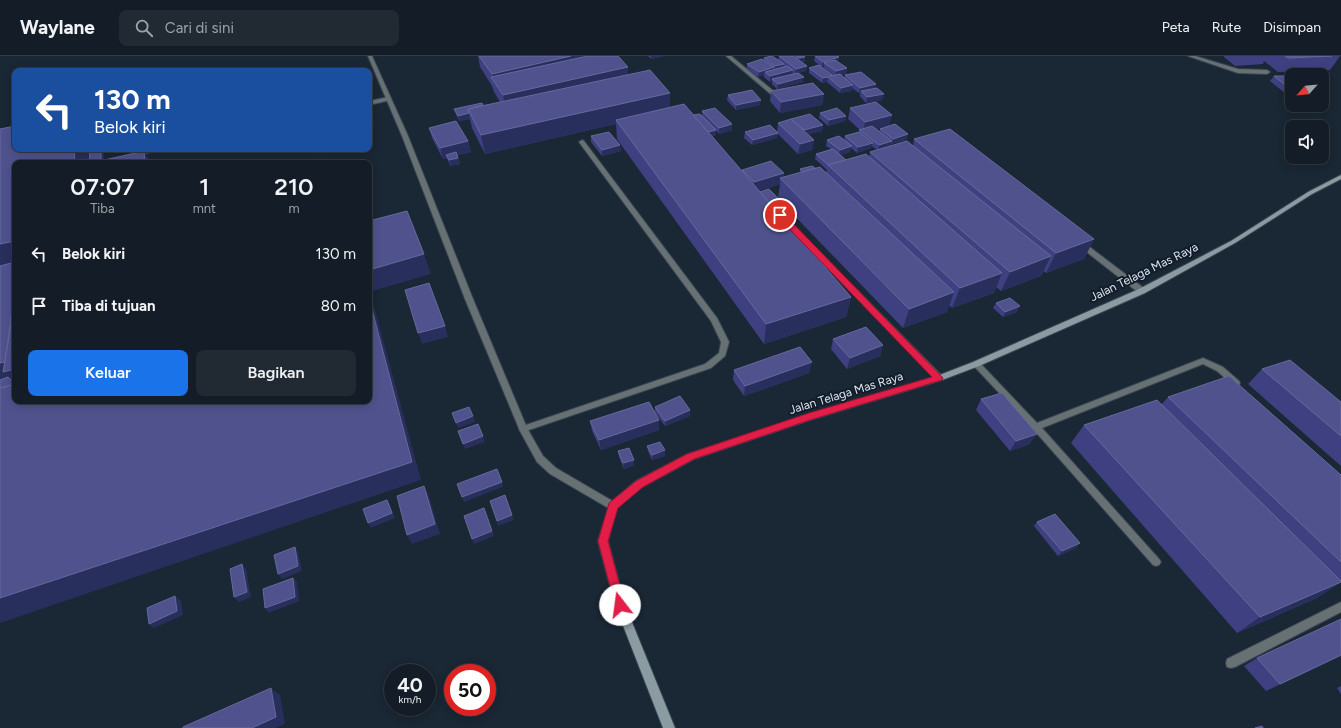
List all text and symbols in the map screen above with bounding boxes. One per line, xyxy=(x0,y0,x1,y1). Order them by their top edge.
search box xyxy=(119,10,399,46)
text: Waylane xyxy=(20,16,95,39)
icon: search xyxy=(133,17,155,39)
text: Cari di sini xyxy=(165,19,234,37)
text: Peta xyxy=(1162,19,1190,36)
text: Rute xyxy=(1212,19,1241,36)
text: Disimpan xyxy=(1263,19,1321,36)
north arrow xyxy=(1285,68,1329,112)
map controls xyxy=(1285,68,1329,164)
text: 130 m xyxy=(94,82,171,116)
icon: left xyxy=(28,84,80,136)
text: Belok kiri xyxy=(94,116,166,138)
button: sound xyxy=(1285,120,1329,164)
text: 07:07 xyxy=(70,172,134,201)
text: 1 xyxy=(199,172,209,201)
text: 210 xyxy=(274,172,314,201)
pin xyxy=(763,198,797,232)
text: Tiba xyxy=(90,201,115,216)
text: mnt xyxy=(193,201,216,216)
text: m xyxy=(288,201,300,216)
icon: arrive xyxy=(769,204,791,226)
street label: Jalan Telaga Mas Raya xyxy=(1088,240,1200,304)
icon: left xyxy=(28,243,50,265)
text: Belok kiri xyxy=(62,245,125,263)
text: 130 m xyxy=(316,245,356,263)
icon: arrive xyxy=(28,295,50,317)
text: Tiba di tujuan xyxy=(62,297,156,315)
text: 80 m xyxy=(321,297,356,315)
button: Keluar xyxy=(28,350,188,396)
button: Bagikan xyxy=(196,350,356,396)
street label: Jalan Telaga Mas Raya xyxy=(787,369,905,417)
position arrow xyxy=(599,584,641,626)
speed limit sign: 50 xyxy=(444,664,496,716)
text: 40 xyxy=(397,673,423,697)
text: km/h xyxy=(399,693,421,706)

